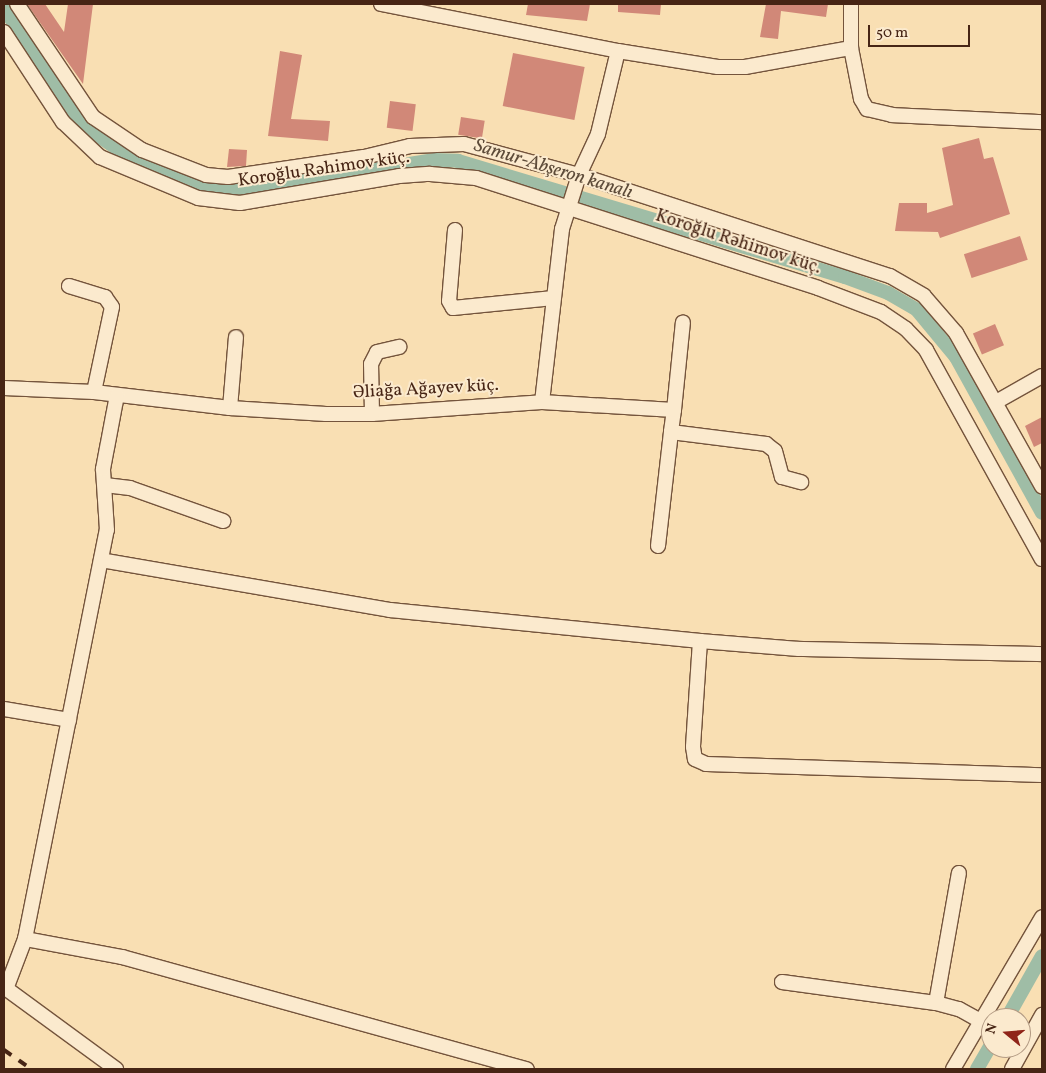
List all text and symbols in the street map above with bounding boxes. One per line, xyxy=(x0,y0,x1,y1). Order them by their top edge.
scale bar xyxy=(871,15,974,47)
text: 50 m xyxy=(876,23,908,44)
water label: Samur-Abşeron kanalı xyxy=(471,135,635,205)
street label: Koroğlu Rəhimov küç. xyxy=(237,147,411,193)
street label: Koroğlu Rəhimov küç. xyxy=(652,206,824,280)
street label: Əliağa Ağayev küç. xyxy=(352,375,500,405)
north arrow xyxy=(981,1008,1031,1058)
text: N xyxy=(982,1021,1003,1036)

